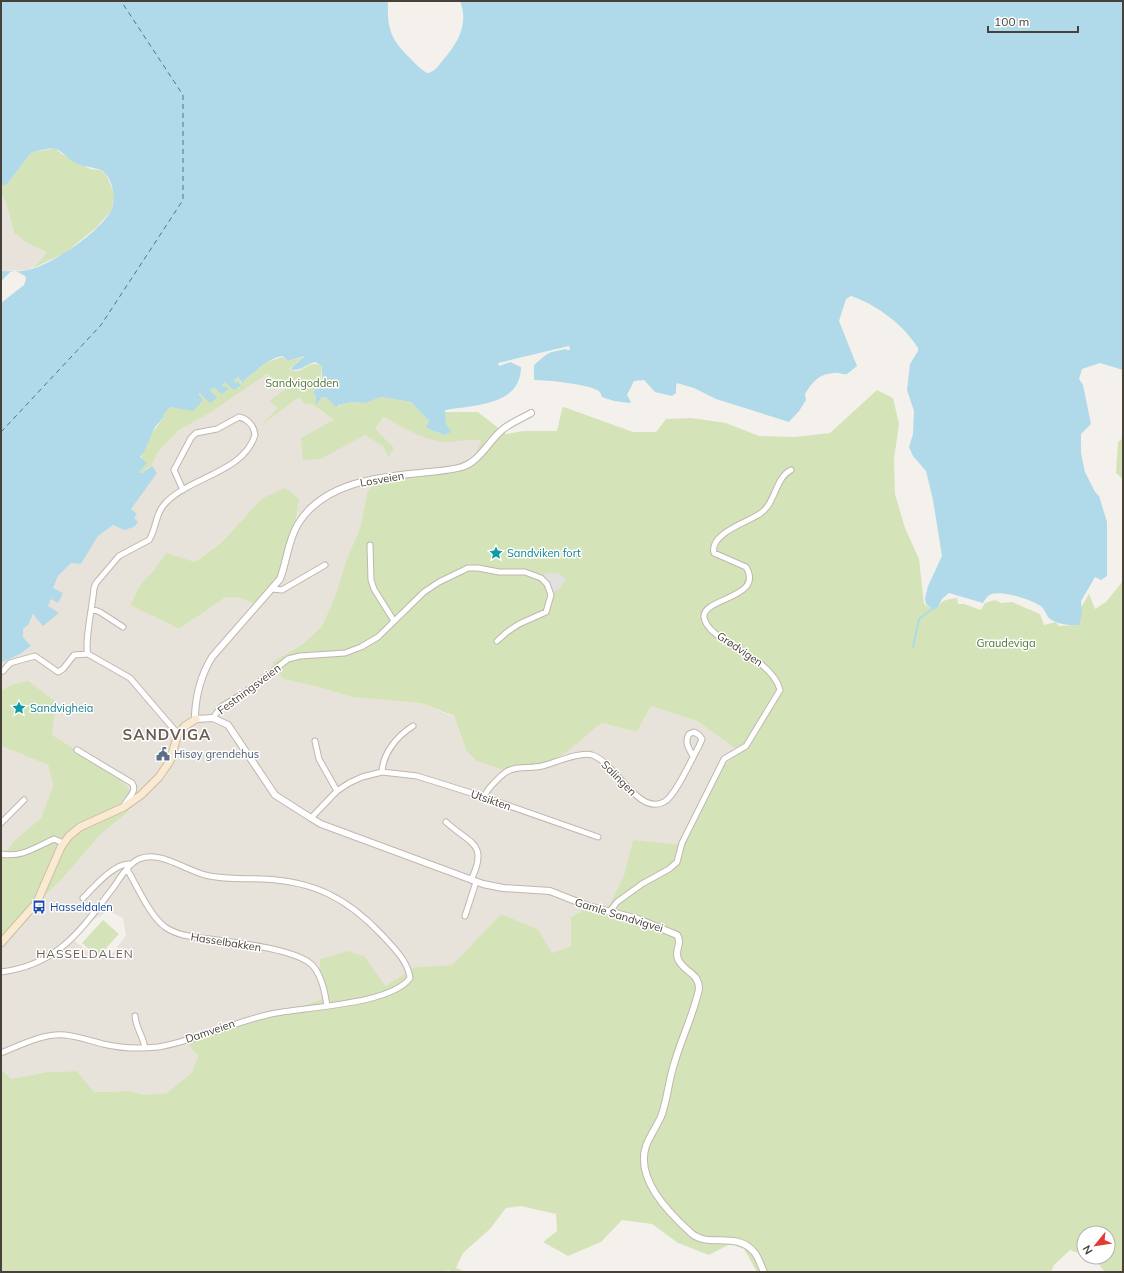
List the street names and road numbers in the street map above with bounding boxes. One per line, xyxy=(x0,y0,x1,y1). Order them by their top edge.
street label: Losveien xyxy=(359,468,405,490)
street label: Grødvigen xyxy=(714,629,766,669)
street label: Festningsveien xyxy=(215,661,283,717)
street label: Salingen xyxy=(598,757,640,799)
street label: Utsikten xyxy=(469,787,513,813)
street label: Gamle Sandvigvei xyxy=(573,895,665,935)
street label: Hasselbakken xyxy=(190,930,262,954)
street label: Damveien xyxy=(184,1016,236,1046)

